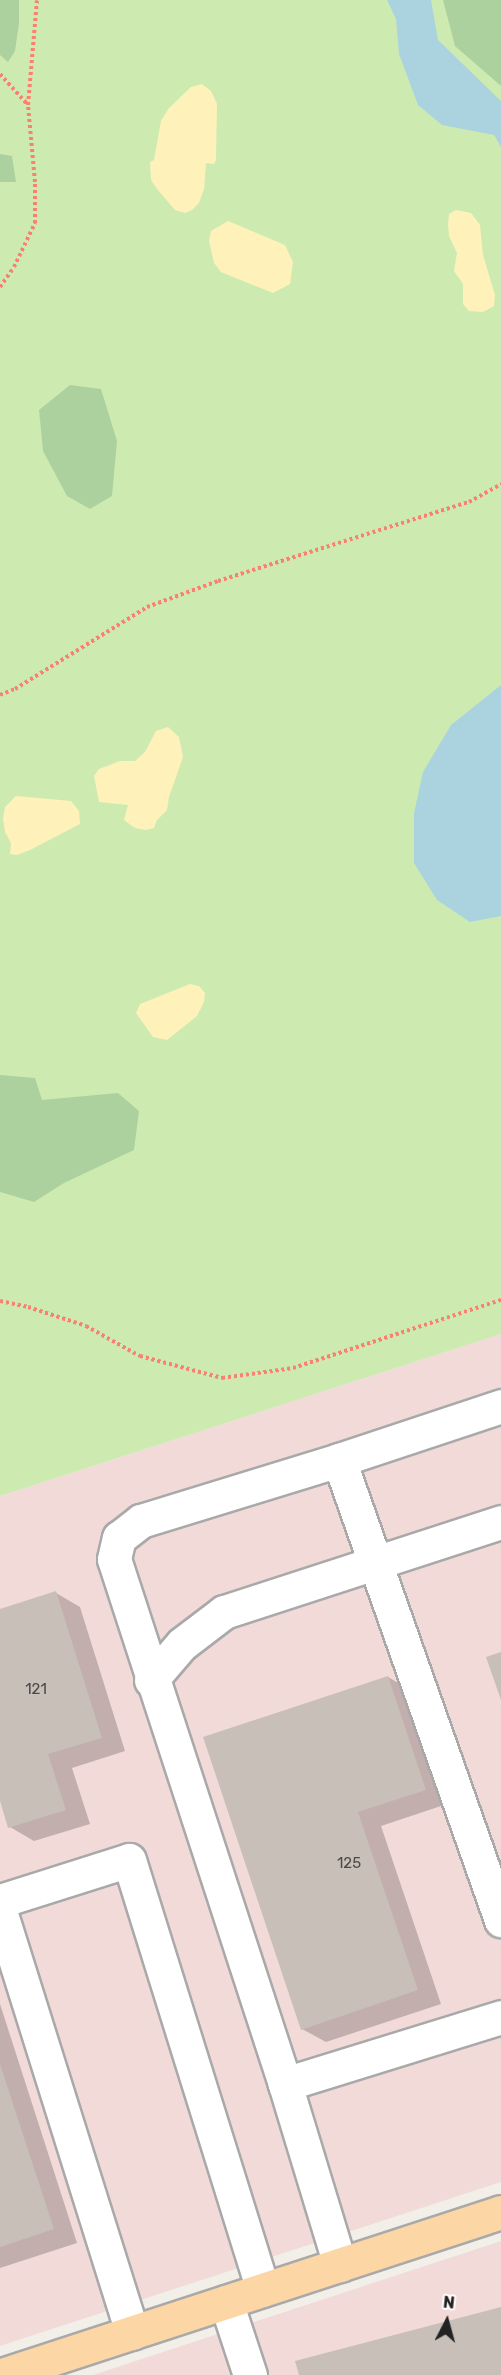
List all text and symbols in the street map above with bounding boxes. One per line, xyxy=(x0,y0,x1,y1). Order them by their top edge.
house number: 121 xyxy=(25,1681,47,1699)
house number: 125 xyxy=(337,1855,361,1873)
north arrow xyxy=(417,2291,477,2351)
text: N xyxy=(442,2293,456,2313)

